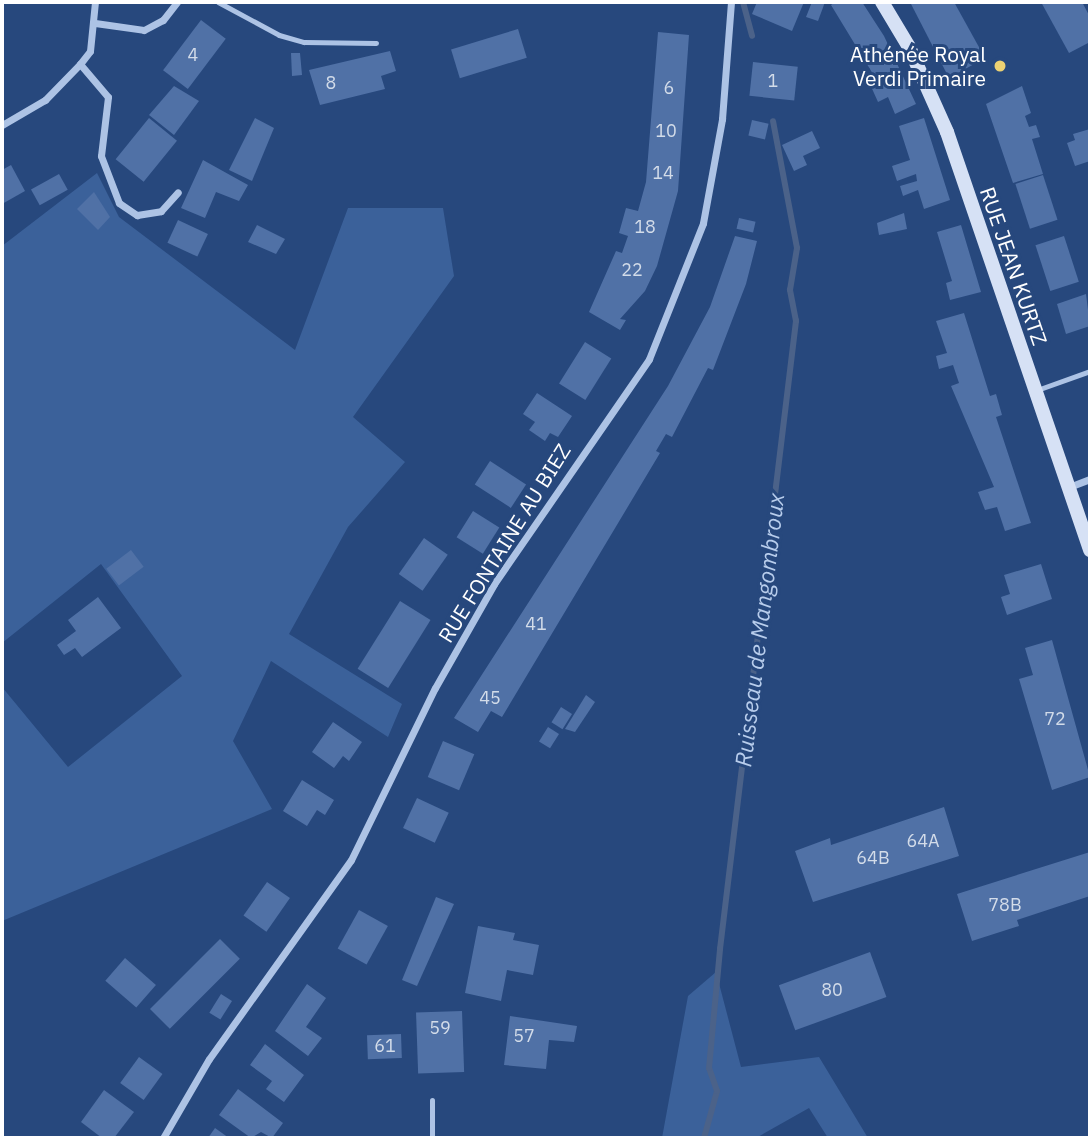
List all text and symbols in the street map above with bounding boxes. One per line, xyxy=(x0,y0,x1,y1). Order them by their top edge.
place label: Athénée Royal Verdi Primaire xyxy=(850,41,986,91)
house number: 4 xyxy=(188,44,198,66)
marker: Athénée Royal Verdi Primaire xyxy=(992,58,1008,74)
house number: 1 xyxy=(768,70,778,92)
house number: 8 xyxy=(326,72,336,94)
house number: 6 xyxy=(664,77,674,99)
house number: 10 xyxy=(655,120,677,142)
house number: 14 xyxy=(652,162,674,184)
street label: RUE JEAN KURTZ xyxy=(975,184,1053,348)
house number: 18 xyxy=(634,216,656,238)
house number: 22 xyxy=(621,259,643,281)
street label: RUE FONTAINE AU BIEZ xyxy=(433,439,575,647)
water label: Ruisseau de Mangombroux xyxy=(729,492,789,768)
house number: 41 xyxy=(525,613,547,635)
house number: 45 xyxy=(479,687,501,709)
house number: 72 xyxy=(1044,708,1066,730)
house number: 64A xyxy=(906,830,940,852)
house number: 64B xyxy=(856,847,890,869)
house number: 78B xyxy=(988,894,1022,916)
house number: 80 xyxy=(821,979,843,1001)
house number: 59 xyxy=(429,1017,451,1039)
house number: 57 xyxy=(513,1025,535,1047)
house number: 61 xyxy=(374,1035,396,1057)

